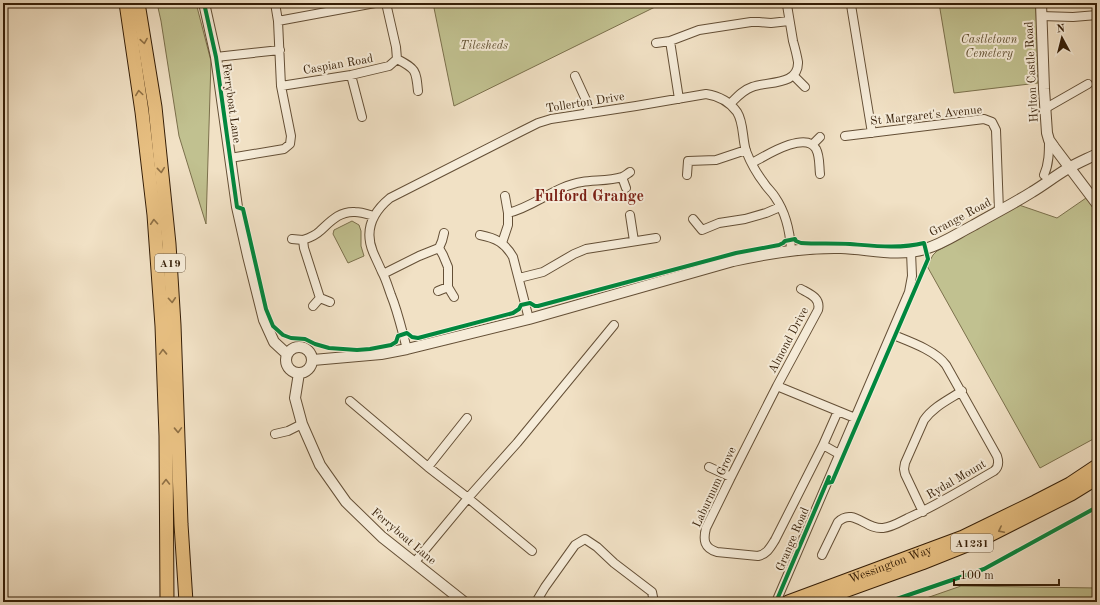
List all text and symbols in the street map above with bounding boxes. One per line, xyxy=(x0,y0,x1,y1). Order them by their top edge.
north arrow xyxy=(1042,18,1082,58)
street label: Hylton Castle Road xyxy=(1023,21,1041,123)
text: N xyxy=(1056,24,1066,36)
park label: Castletown Cemetery xyxy=(961,34,1017,60)
one-way arrow xyxy=(139,38,148,45)
park label: Tilesheds xyxy=(460,40,508,52)
street label: Caspian Road xyxy=(302,53,374,77)
street label: Ferryboat Lane xyxy=(219,62,243,144)
one-way arrow xyxy=(135,90,144,96)
street label: Tollerton Drive xyxy=(545,91,626,115)
street label: St Margaret's Avenue xyxy=(870,104,983,128)
one-way arrow xyxy=(157,167,166,173)
district label: Fulford Grange xyxy=(534,189,644,205)
street label: Grange Road xyxy=(928,197,993,239)
one-way arrow xyxy=(150,219,159,225)
road number: A19 xyxy=(155,254,185,272)
one-way arrow xyxy=(168,297,177,303)
street label: Almond Drive xyxy=(766,305,811,375)
one-way arrow xyxy=(158,349,167,355)
one-way arrow xyxy=(173,427,182,433)
street label: Laburnum Grove xyxy=(691,445,739,530)
street label: Rydal Mount xyxy=(925,458,988,502)
one-way arrow xyxy=(162,479,170,485)
street label: Ferryboat Lane xyxy=(369,506,438,568)
street label: Grange Road xyxy=(774,506,812,573)
one-way arrow xyxy=(998,525,1005,532)
road number: A1231 xyxy=(951,534,993,552)
street label: Wessington Way xyxy=(847,544,934,586)
scale bar xyxy=(954,561,1059,587)
text: 100 m xyxy=(960,570,994,582)

